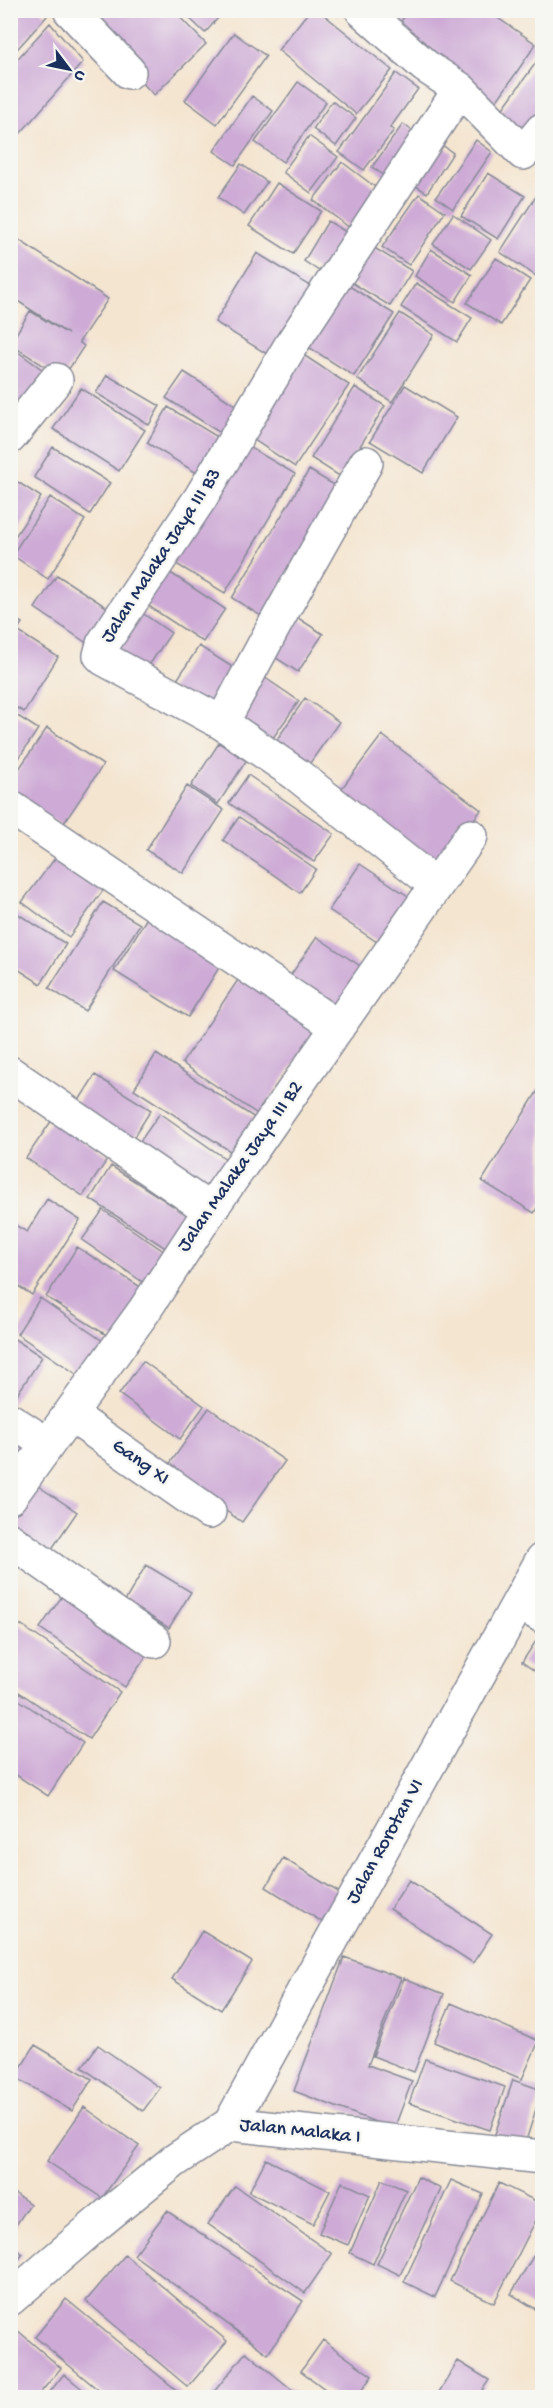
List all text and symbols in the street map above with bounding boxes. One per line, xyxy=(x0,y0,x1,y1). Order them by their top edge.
north arrow xyxy=(39,39,99,99)
text: U xyxy=(68,66,89,85)
street label: Jalan Malaka Jaya III B3 xyxy=(97,464,227,648)
street label: Jalan Malaka Jaya III B2 xyxy=(173,1077,309,1257)
street label: Gang XI xyxy=(107,1435,173,1491)
street label: Jalan Rorotan VI xyxy=(342,1776,430,1908)
street label: Jalan Malaka I xyxy=(238,2114,362,2150)

